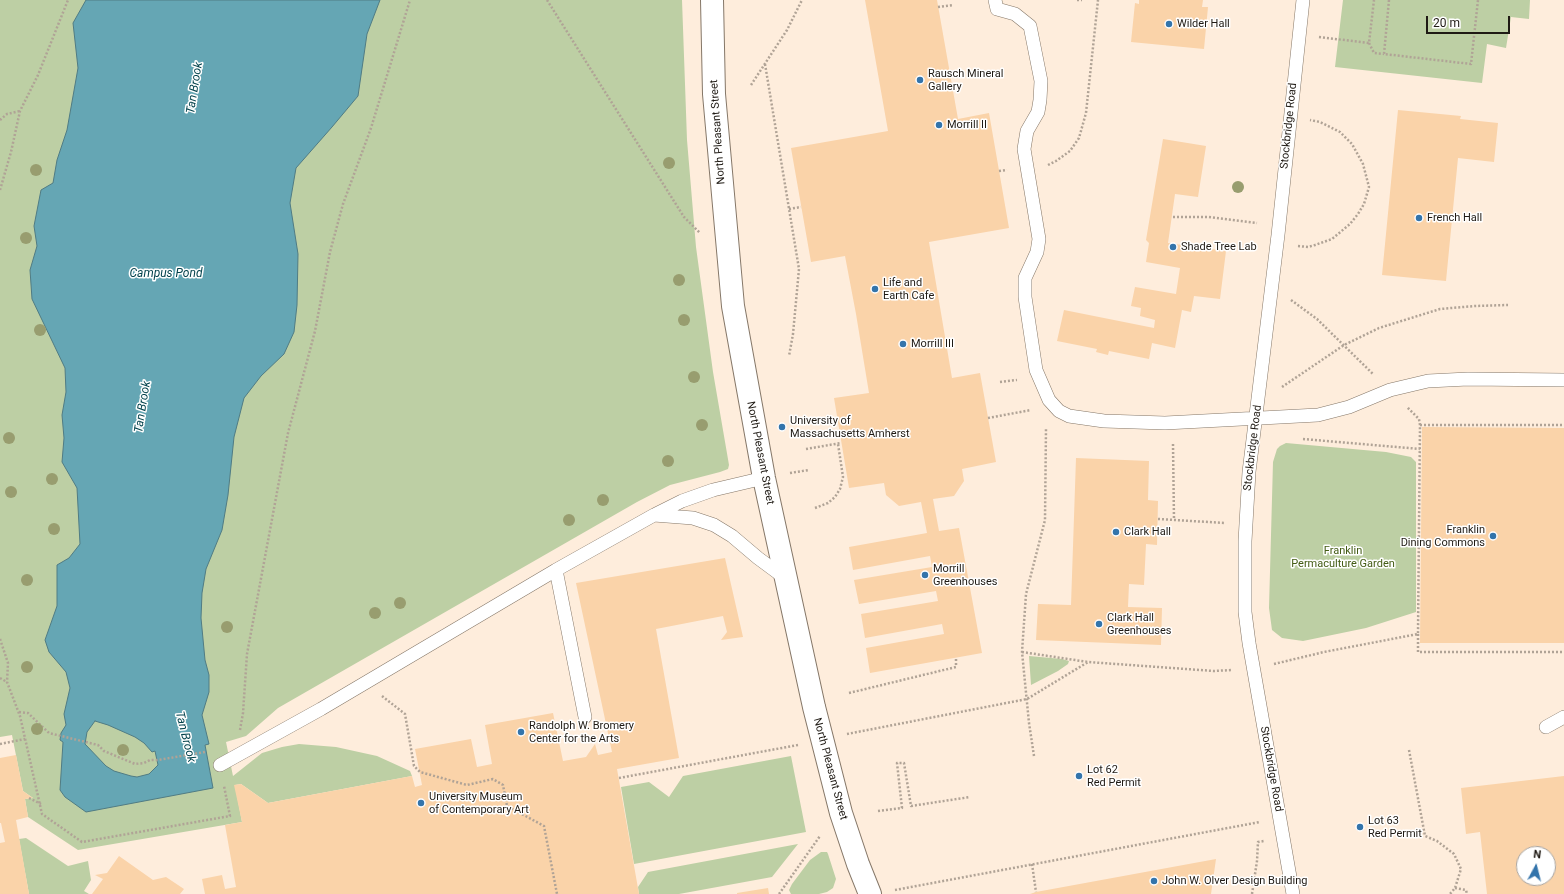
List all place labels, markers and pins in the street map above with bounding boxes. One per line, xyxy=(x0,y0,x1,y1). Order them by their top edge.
place label: Wilder Hall xyxy=(1177,17,1230,31)
marker: Wilder Hall xyxy=(1164,19,1174,29)
place label: Rausch Mineral Gallery xyxy=(928,67,1003,93)
marker: Rausch Mineral Gallery xyxy=(915,75,925,85)
place label: Morrill II xyxy=(947,118,987,132)
marker: Morrill II xyxy=(934,120,944,130)
place label: French Hall xyxy=(1427,211,1482,225)
marker: French Hall xyxy=(1414,213,1424,223)
place label: Shade Tree Lab xyxy=(1181,240,1257,254)
marker: Shade Tree Lab xyxy=(1168,242,1178,252)
place label: Life and Earth Cafe xyxy=(883,276,934,302)
marker: Life and Earth Cafe xyxy=(870,284,880,294)
place label: Morrill III xyxy=(911,337,954,351)
marker: Morrill III xyxy=(898,339,908,349)
place label: University of Massachusetts Amherst xyxy=(790,414,910,440)
marker: University of Massachusetts Amherst xyxy=(777,422,787,432)
place label: Franklin Dining Commons xyxy=(1401,523,1485,549)
place label: Clark Hall xyxy=(1124,525,1171,539)
marker: Clark Hall xyxy=(1111,527,1121,537)
marker: Franklin Dining Commons xyxy=(1488,531,1498,541)
place label: Morrill Greenhouses xyxy=(933,562,997,588)
marker: Morrill Greenhouses xyxy=(920,570,930,580)
place label: Clark Hall Greenhouses xyxy=(1107,611,1171,637)
marker: Clark Hall Greenhouses xyxy=(1094,619,1104,629)
place label: Randolph W. Bromery Center for the Arts xyxy=(529,719,634,745)
marker: Randolph W. Bromery Center for the Arts xyxy=(516,727,526,737)
place label: Lot 62 Red Permit xyxy=(1087,763,1141,789)
marker: Lot 62 Red Permit xyxy=(1074,771,1084,781)
place label: University Museum of Contemporary Art xyxy=(429,790,529,816)
marker: University Museum of Contemporary Art xyxy=(416,798,426,808)
place label: Lot 63 Red Permit xyxy=(1368,814,1422,840)
marker: Lot 63 Red Permit xyxy=(1355,822,1365,832)
place label: John W. Olver Design Building xyxy=(1162,874,1308,888)
marker: John W. Olver Design Building xyxy=(1149,876,1159,886)

